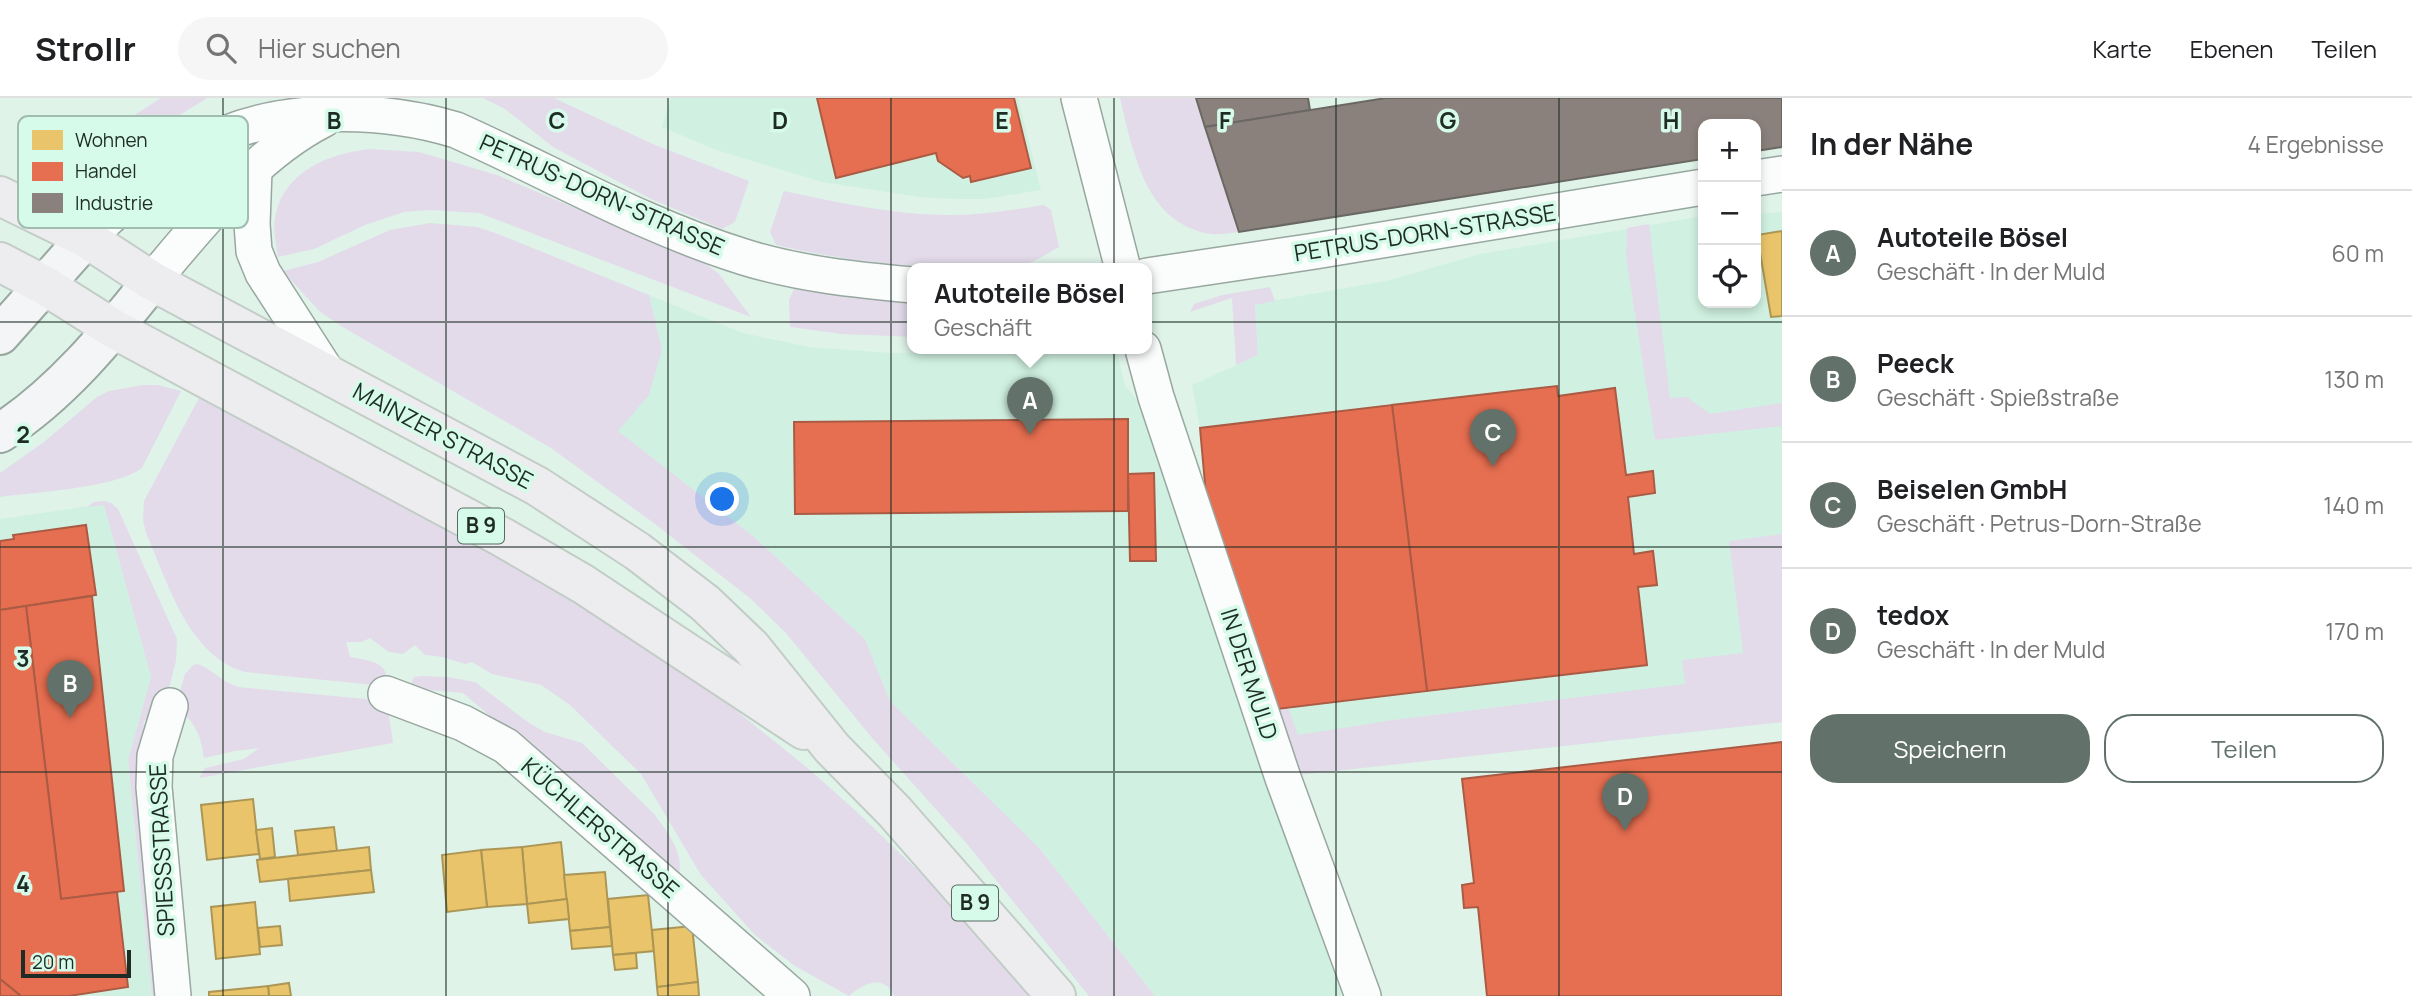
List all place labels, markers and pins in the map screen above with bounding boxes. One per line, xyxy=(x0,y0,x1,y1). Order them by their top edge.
pin: A xyxy=(1007,377,1053,435)
pin: C xyxy=(1470,409,1516,467)
pin: B xyxy=(47,660,93,718)
pin: D xyxy=(1602,773,1648,831)

